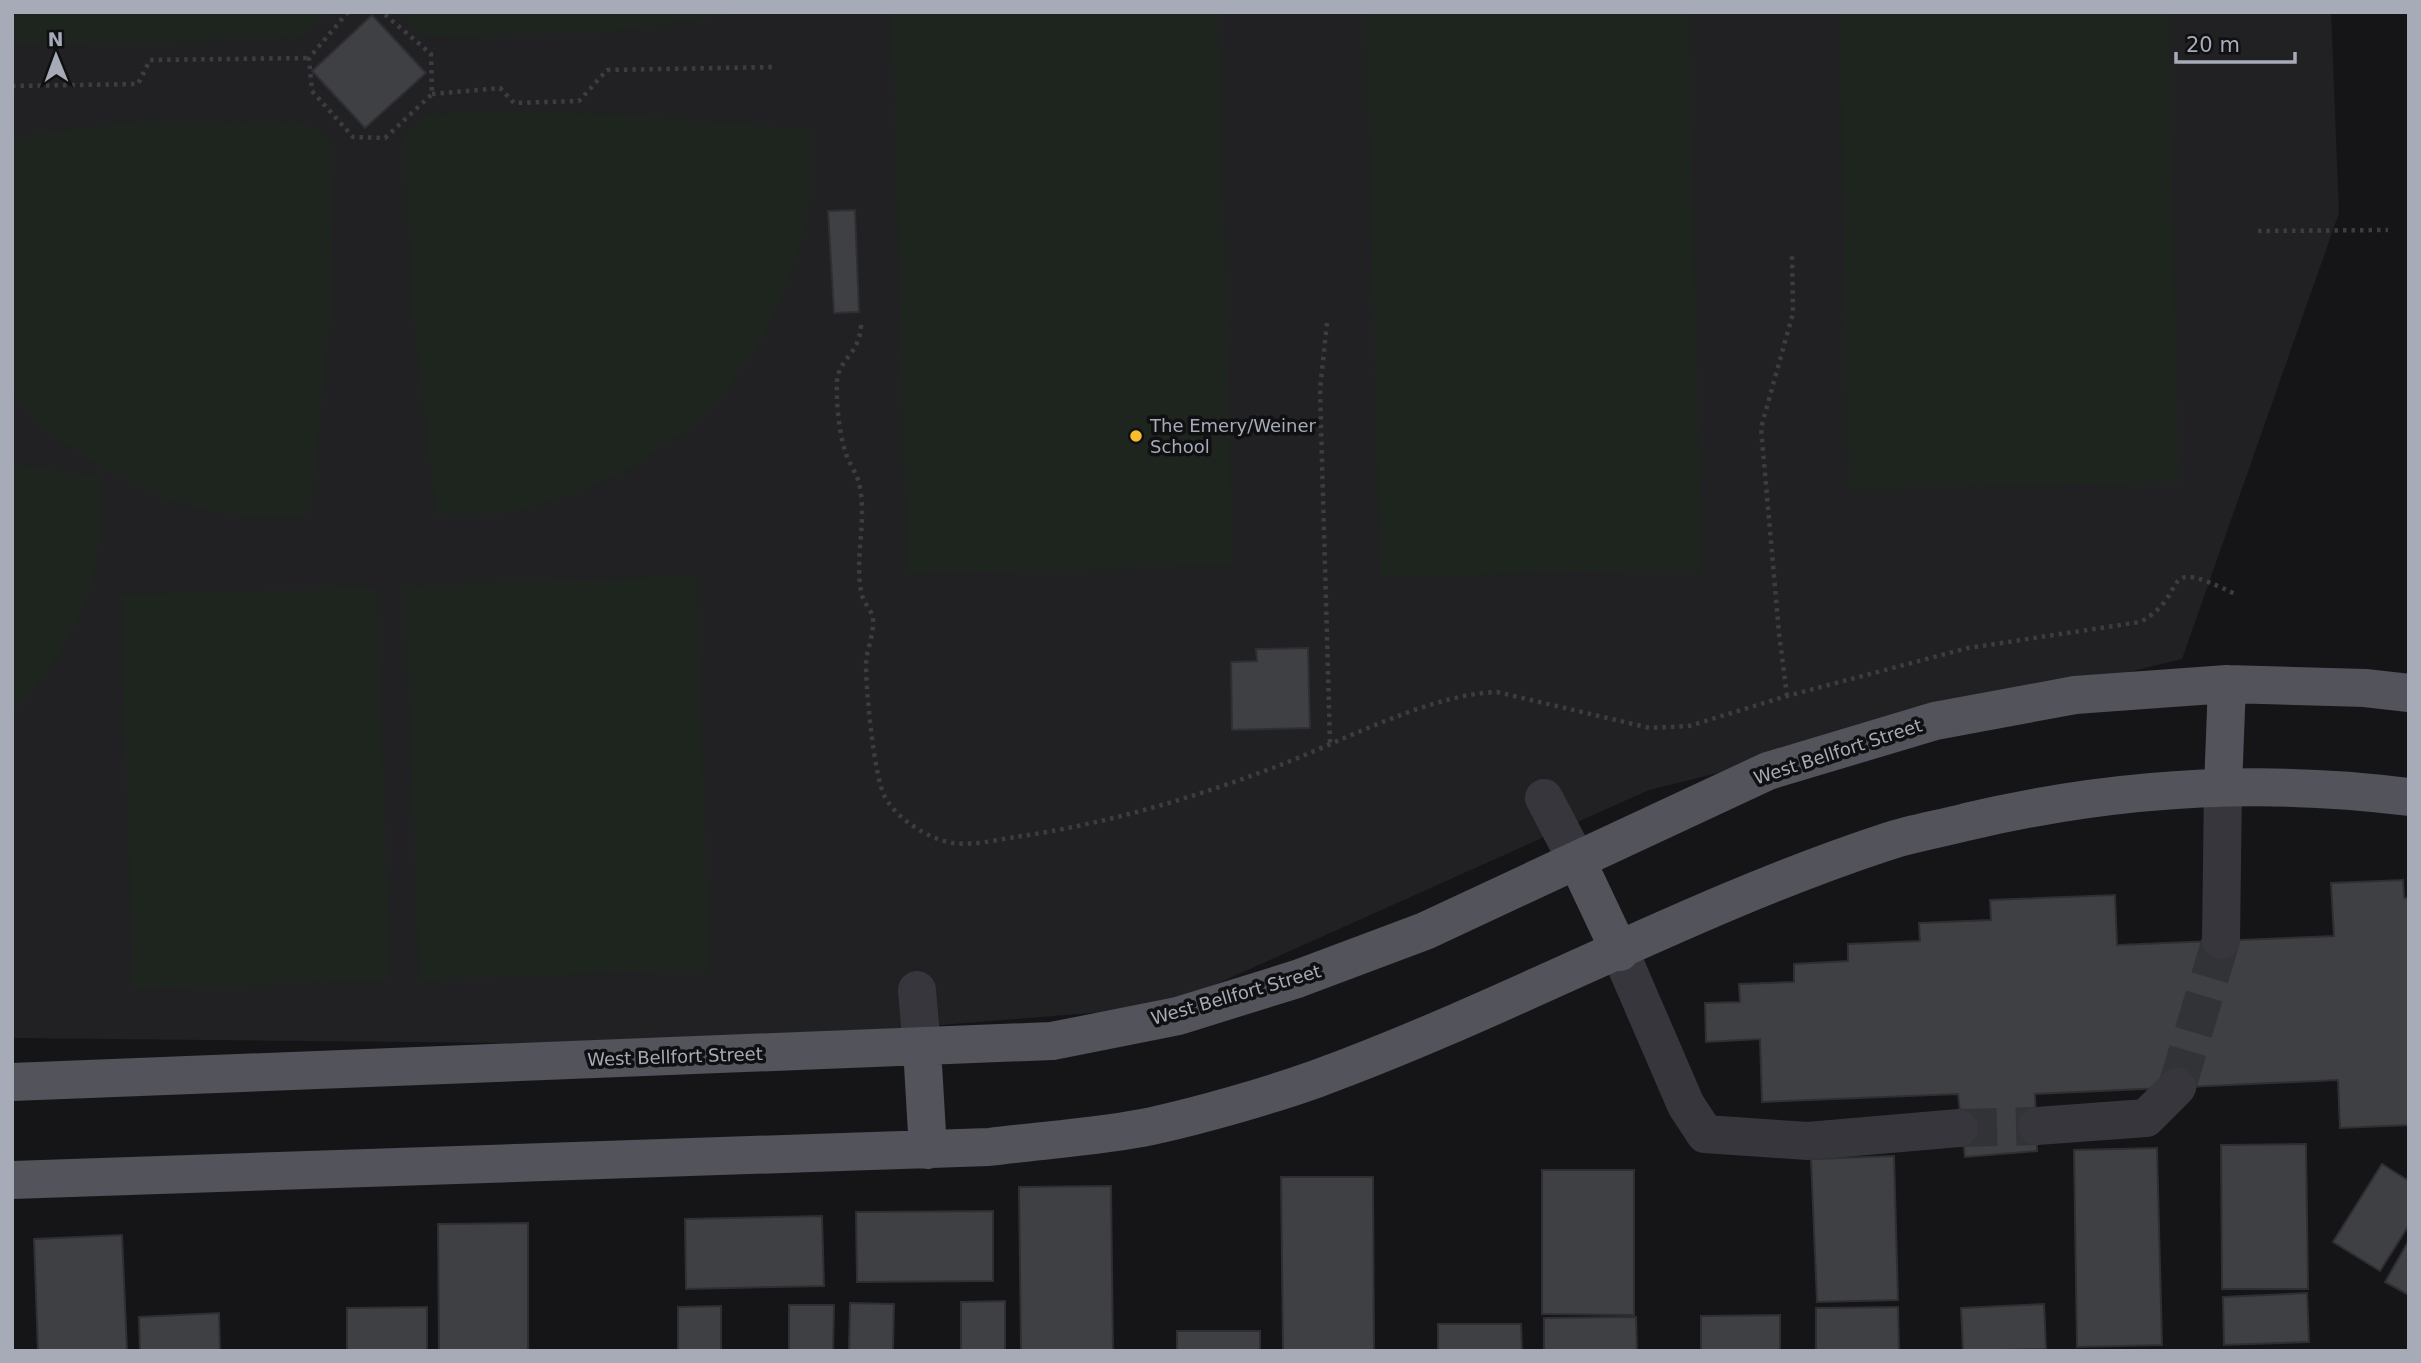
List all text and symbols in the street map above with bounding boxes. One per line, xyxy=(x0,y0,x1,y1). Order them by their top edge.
north arrow xyxy=(21,21,91,91)
scale bar xyxy=(2176,21,2295,65)
text: N xyxy=(48,28,64,50)
text: 20 m xyxy=(2186,33,2240,57)
place label: The Emery/Weiner School xyxy=(1149,415,1317,457)
marker: The Emery/Weiner School xyxy=(1128,428,1144,444)
street label: West Bellfort Street xyxy=(1751,714,1925,789)
street label: West Bellfort Street xyxy=(1149,960,1323,1029)
street label: West Bellfort Street xyxy=(587,1043,763,1070)

